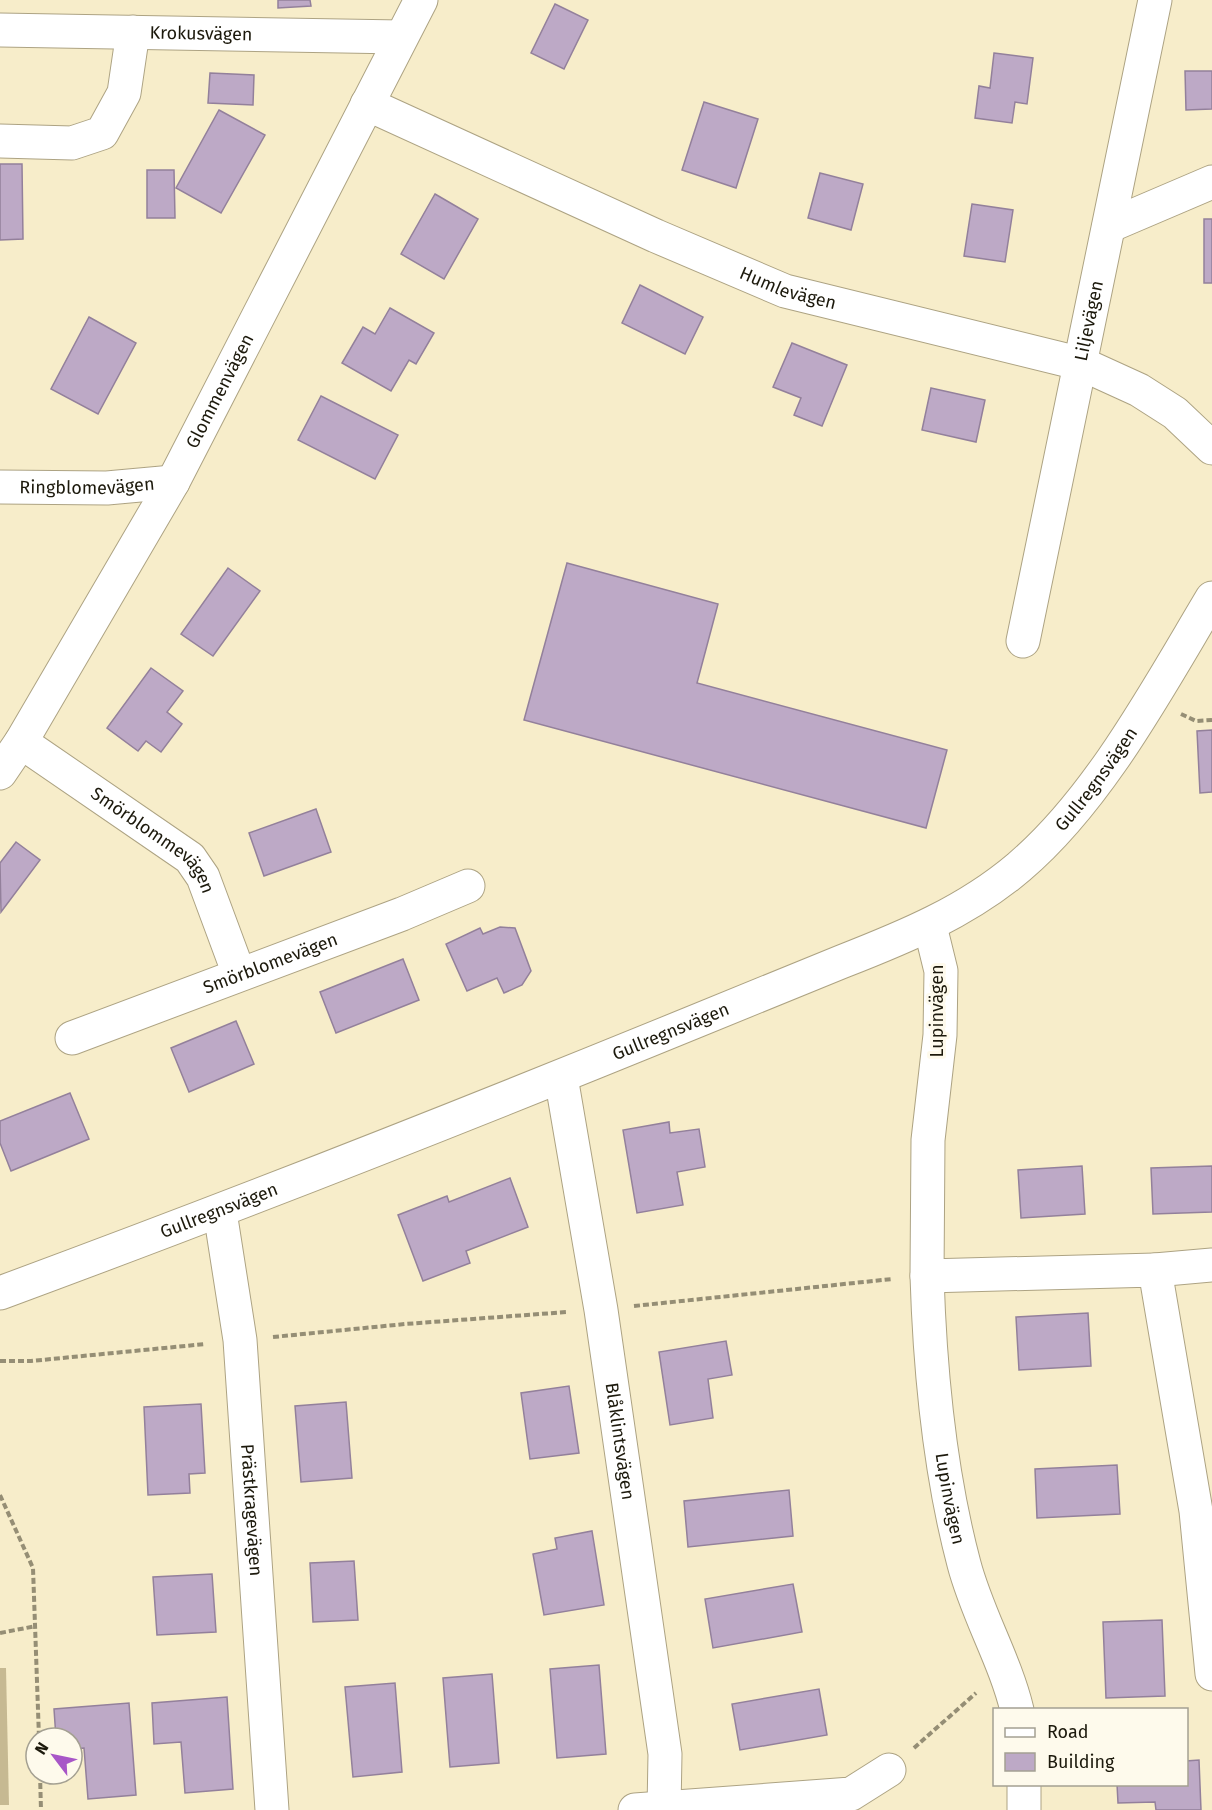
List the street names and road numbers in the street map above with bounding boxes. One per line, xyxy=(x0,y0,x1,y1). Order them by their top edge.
street label: Krokusvägen xyxy=(149,22,253,45)
street label: Humlevägen xyxy=(736,262,839,314)
street label: Liljevägen xyxy=(1070,278,1108,363)
street label: Glommenvägen xyxy=(181,330,258,452)
street label: Ringblomevägen xyxy=(19,473,155,499)
street label: Gullregnsvägen xyxy=(1050,723,1142,836)
street label: Smörblommevägen xyxy=(87,782,219,896)
street label: Smörblomevägen xyxy=(200,928,341,999)
street label: Lupinvägen xyxy=(926,965,948,1057)
street label: Gullregnsvägen xyxy=(609,998,733,1065)
street label: Gullregnsvägen xyxy=(157,1178,281,1243)
street label: Blåklintsvägen xyxy=(601,1381,639,1501)
street label: Prästkragevägen xyxy=(236,1443,267,1577)
street label: Lupinvägen xyxy=(931,1451,970,1547)

